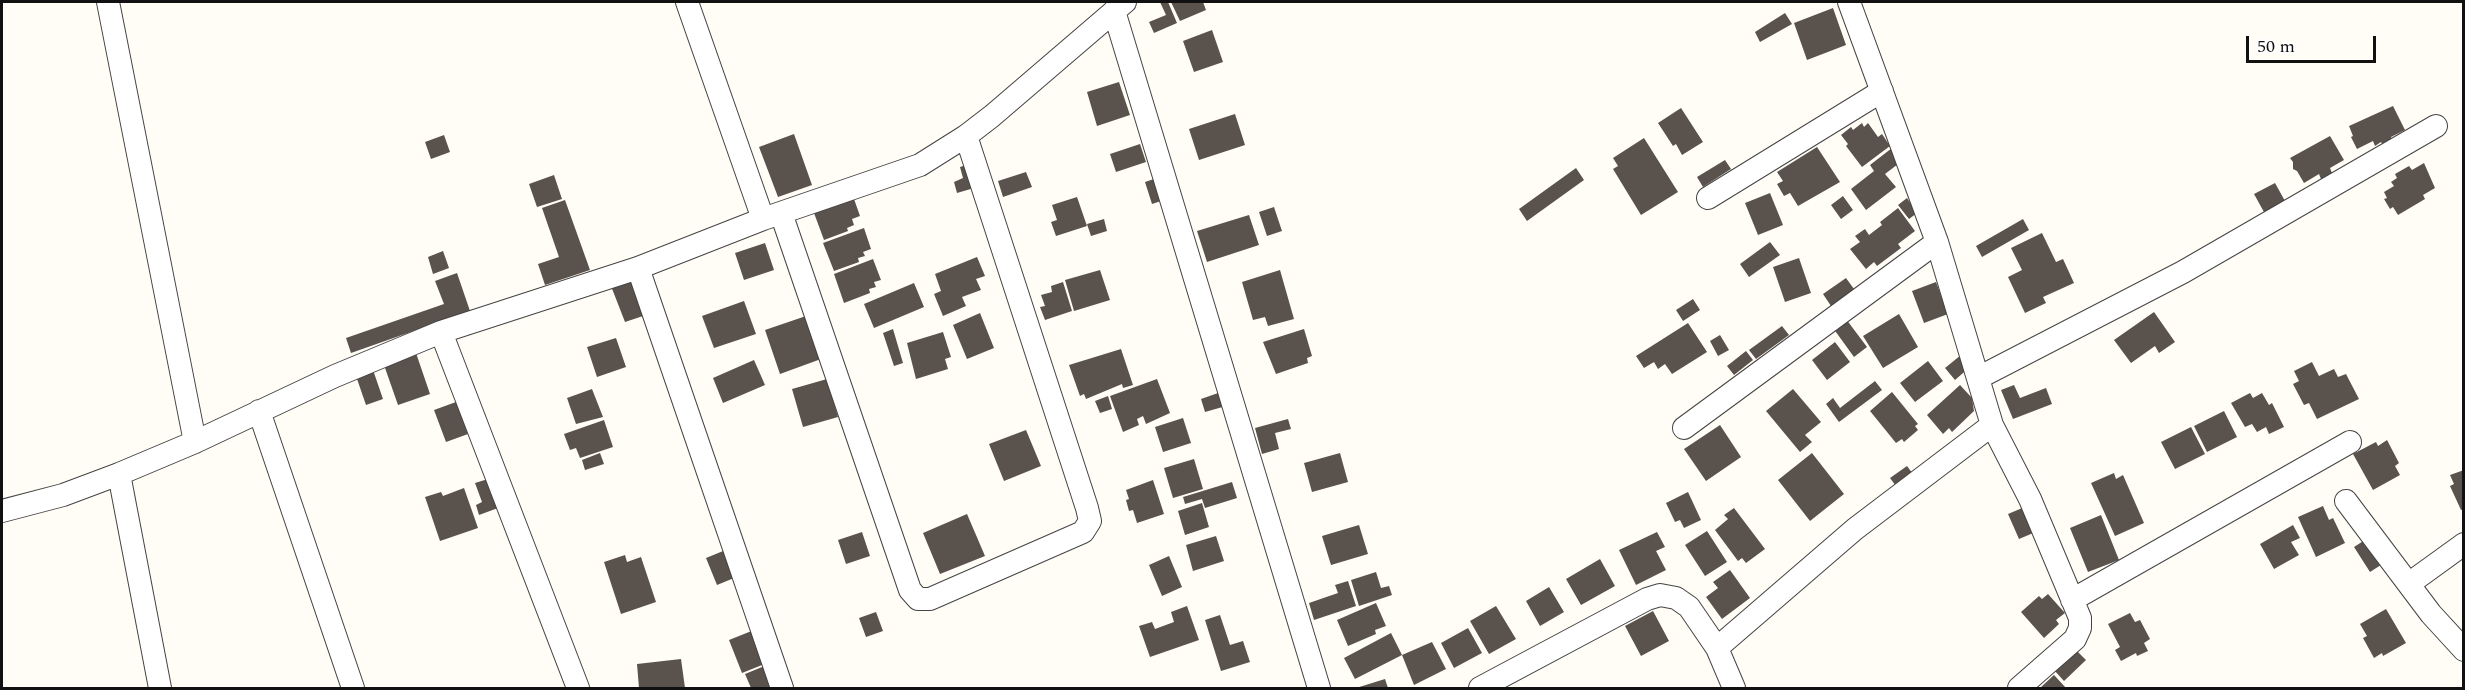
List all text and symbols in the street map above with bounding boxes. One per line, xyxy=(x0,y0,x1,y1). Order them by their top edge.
scale bar xyxy=(2249,24,2380,62)
text: 50 m xyxy=(2257,33,2295,60)

